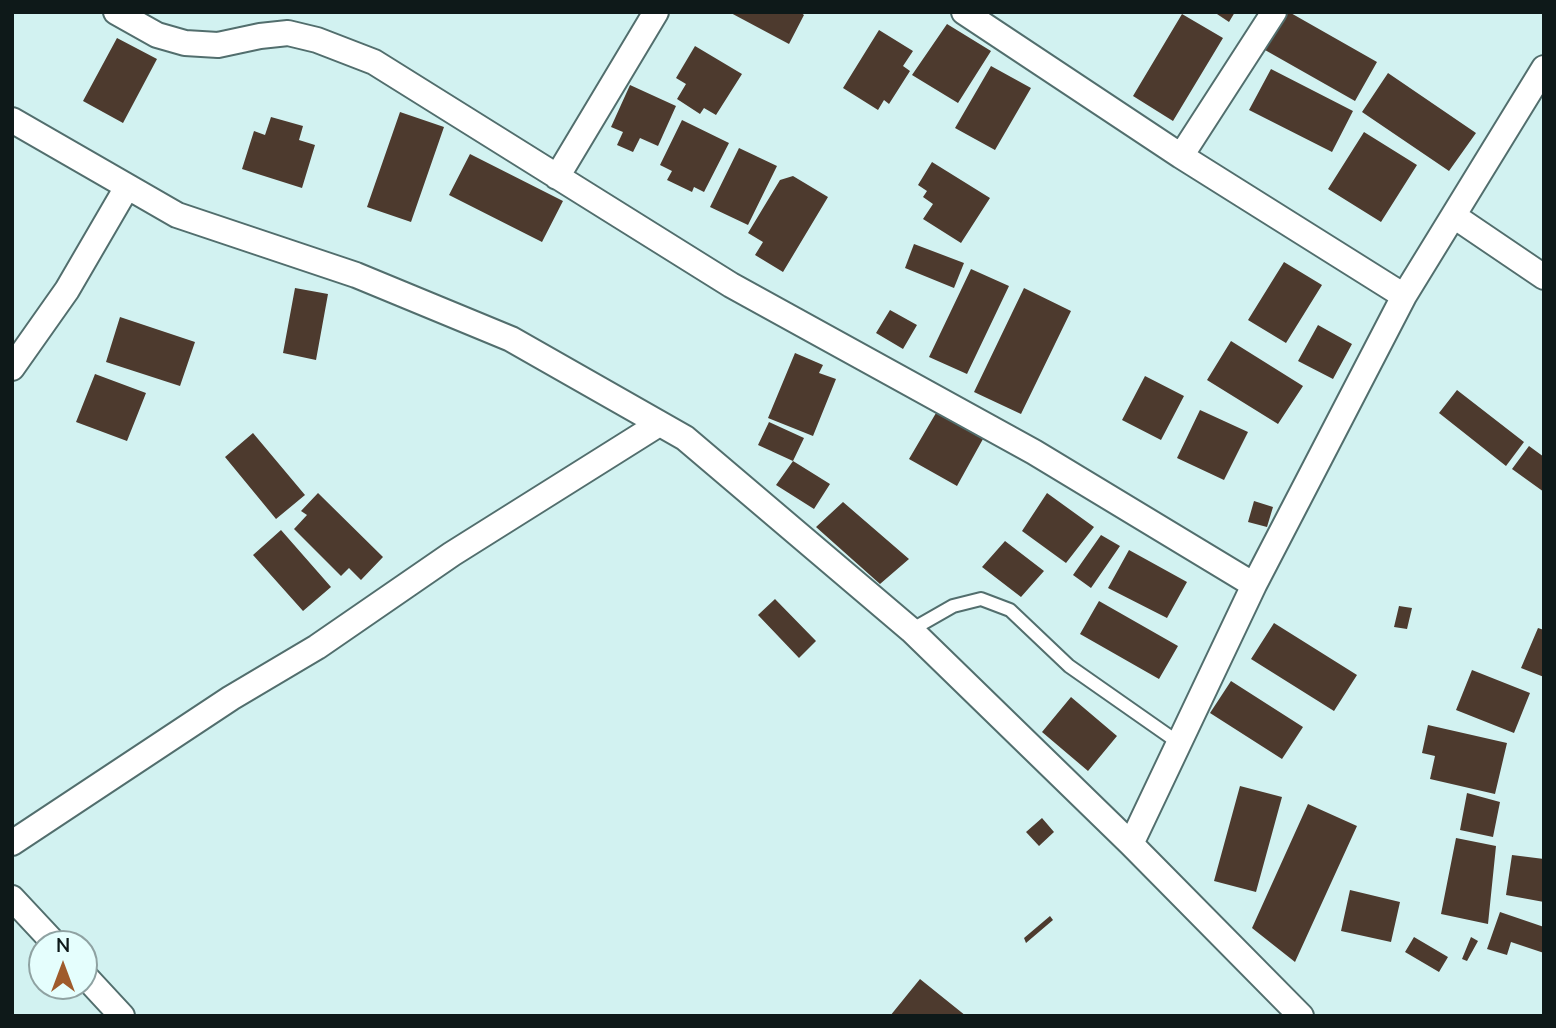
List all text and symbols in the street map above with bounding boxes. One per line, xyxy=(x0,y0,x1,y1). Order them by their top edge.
north arrow xyxy=(28,930,98,1000)
text: N xyxy=(56,933,70,959)

